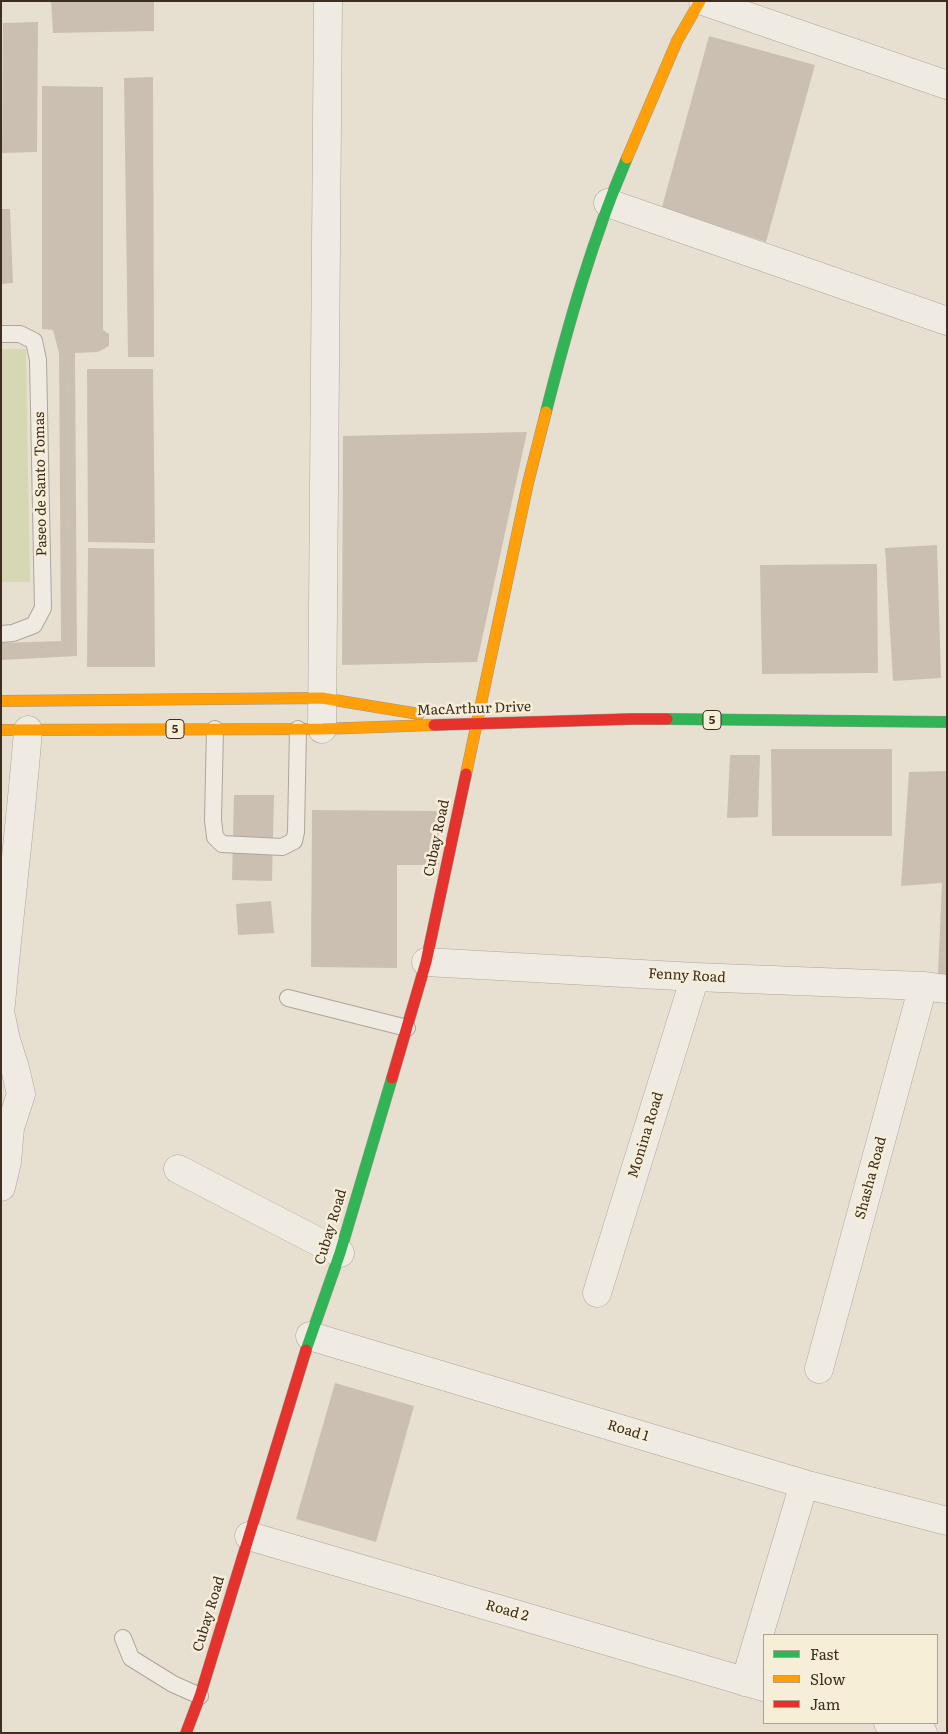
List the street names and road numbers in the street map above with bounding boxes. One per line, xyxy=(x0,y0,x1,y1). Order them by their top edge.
street label: Paseo de Santo Tomas xyxy=(31,411,51,557)
street label: MacArthur Drive xyxy=(416,699,532,719)
road number: 5 xyxy=(703,710,721,730)
road number: 5 xyxy=(166,720,184,739)
street label: Cubay Road xyxy=(421,798,453,878)
street label: Fenny Road xyxy=(648,966,726,986)
street label: Monina Road xyxy=(625,1090,667,1180)
street label: Shasha Road xyxy=(852,1135,890,1221)
street label: Cubay Road xyxy=(312,1187,350,1267)
street label: Road 1 xyxy=(605,1417,651,1445)
street label: Cubay Road xyxy=(190,1574,228,1654)
street label: Road 2 xyxy=(484,1597,530,1625)

